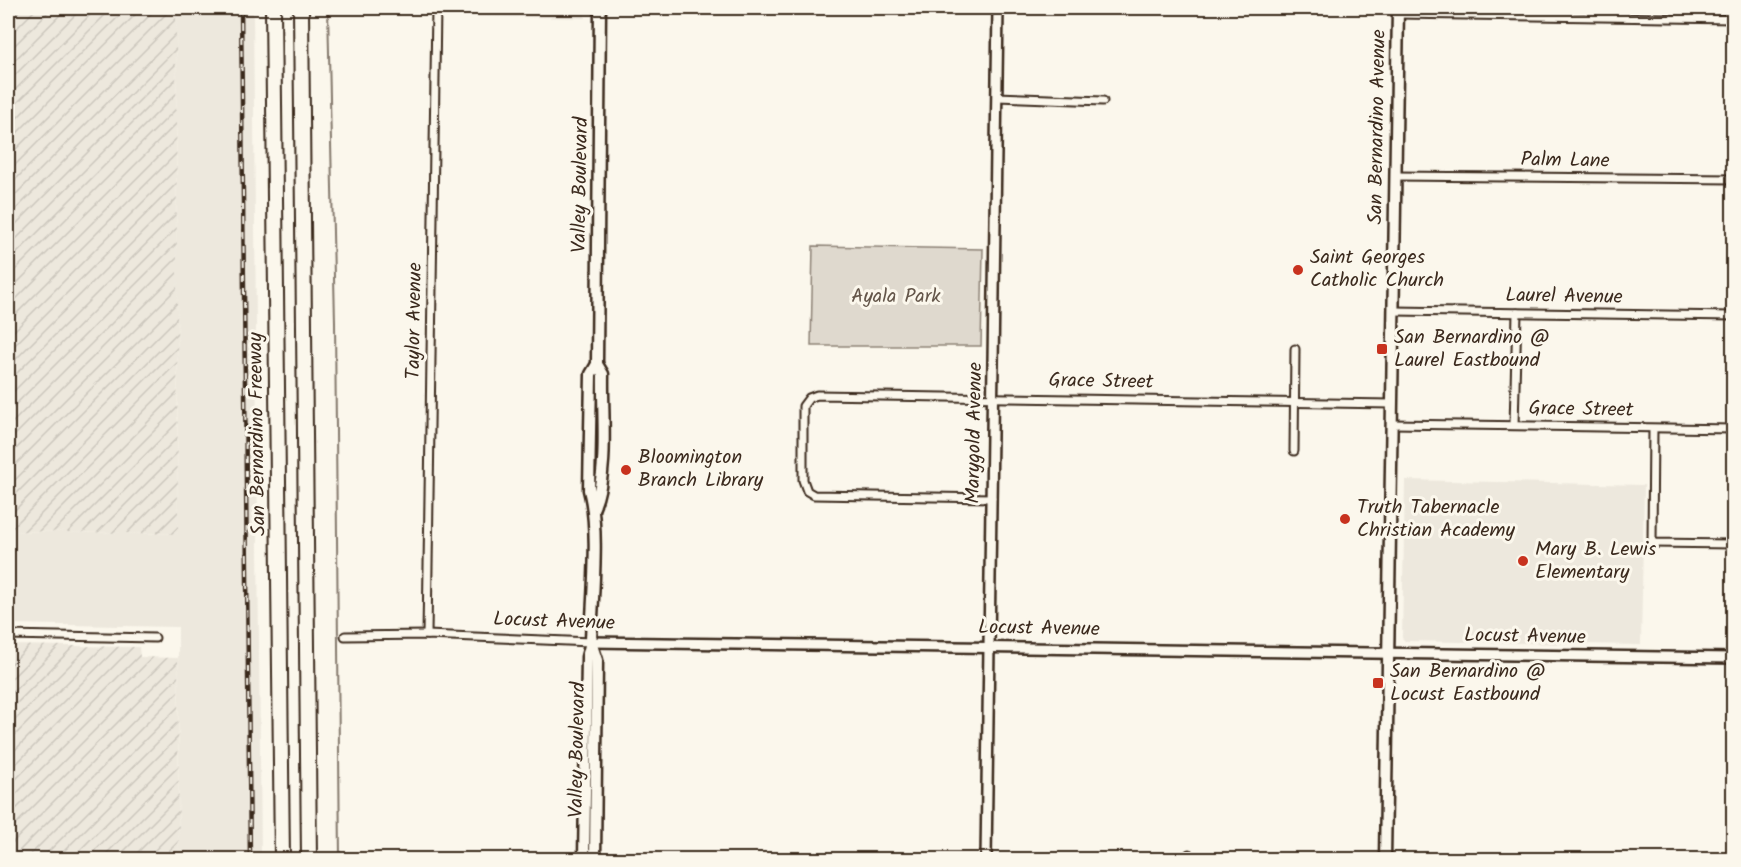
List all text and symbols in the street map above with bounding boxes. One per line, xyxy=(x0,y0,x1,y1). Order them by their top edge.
street label: San Bernardino Avenue xyxy=(1360,29,1396,225)
street label: Valley Boulevard xyxy=(564,116,598,253)
street label: Palm Lane xyxy=(1520,144,1610,178)
place label: Saint Georges Catholic Church xyxy=(1310,242,1444,297)
street label: Taylor Avenue xyxy=(398,262,432,380)
marker: Saint Georges Catholic Church xyxy=(1291,263,1305,277)
street label: Laurel Avenue xyxy=(1505,280,1623,314)
park label: Ayala Park xyxy=(851,281,941,313)
place label: San Bernardino @ Laurel Eastbound xyxy=(1394,322,1549,377)
street label: San Bernardino Freeway xyxy=(240,331,276,536)
marker: San Bernardino @ Laurel Eastbound xyxy=(1375,342,1389,356)
street label: Marygold Avenue xyxy=(958,362,992,504)
street label: Grace Street xyxy=(1048,365,1154,399)
street label: Grace Street xyxy=(1528,393,1634,427)
place label: Bloomington Branch Library xyxy=(638,442,764,497)
marker: Bloomington Branch Library xyxy=(619,463,633,477)
place label: Truth Tabernacle Christian Academy xyxy=(1357,492,1515,547)
marker: Truth Tabernacle Christian Academy xyxy=(1338,512,1352,526)
place label: Mary B. Lewis Elementary xyxy=(1535,534,1657,589)
marker: Mary B. Lewis Elementary xyxy=(1516,554,1530,568)
street label: Locust Avenue xyxy=(493,604,615,640)
street label: Locust Avenue xyxy=(978,612,1100,646)
street label: Locust Avenue xyxy=(1464,620,1586,654)
place label: San Bernardino @ Locust Eastbound xyxy=(1390,656,1545,711)
marker: San Bernardino @ Locust Eastbound xyxy=(1371,676,1385,690)
street label: Valley Boulevard xyxy=(561,681,595,818)

